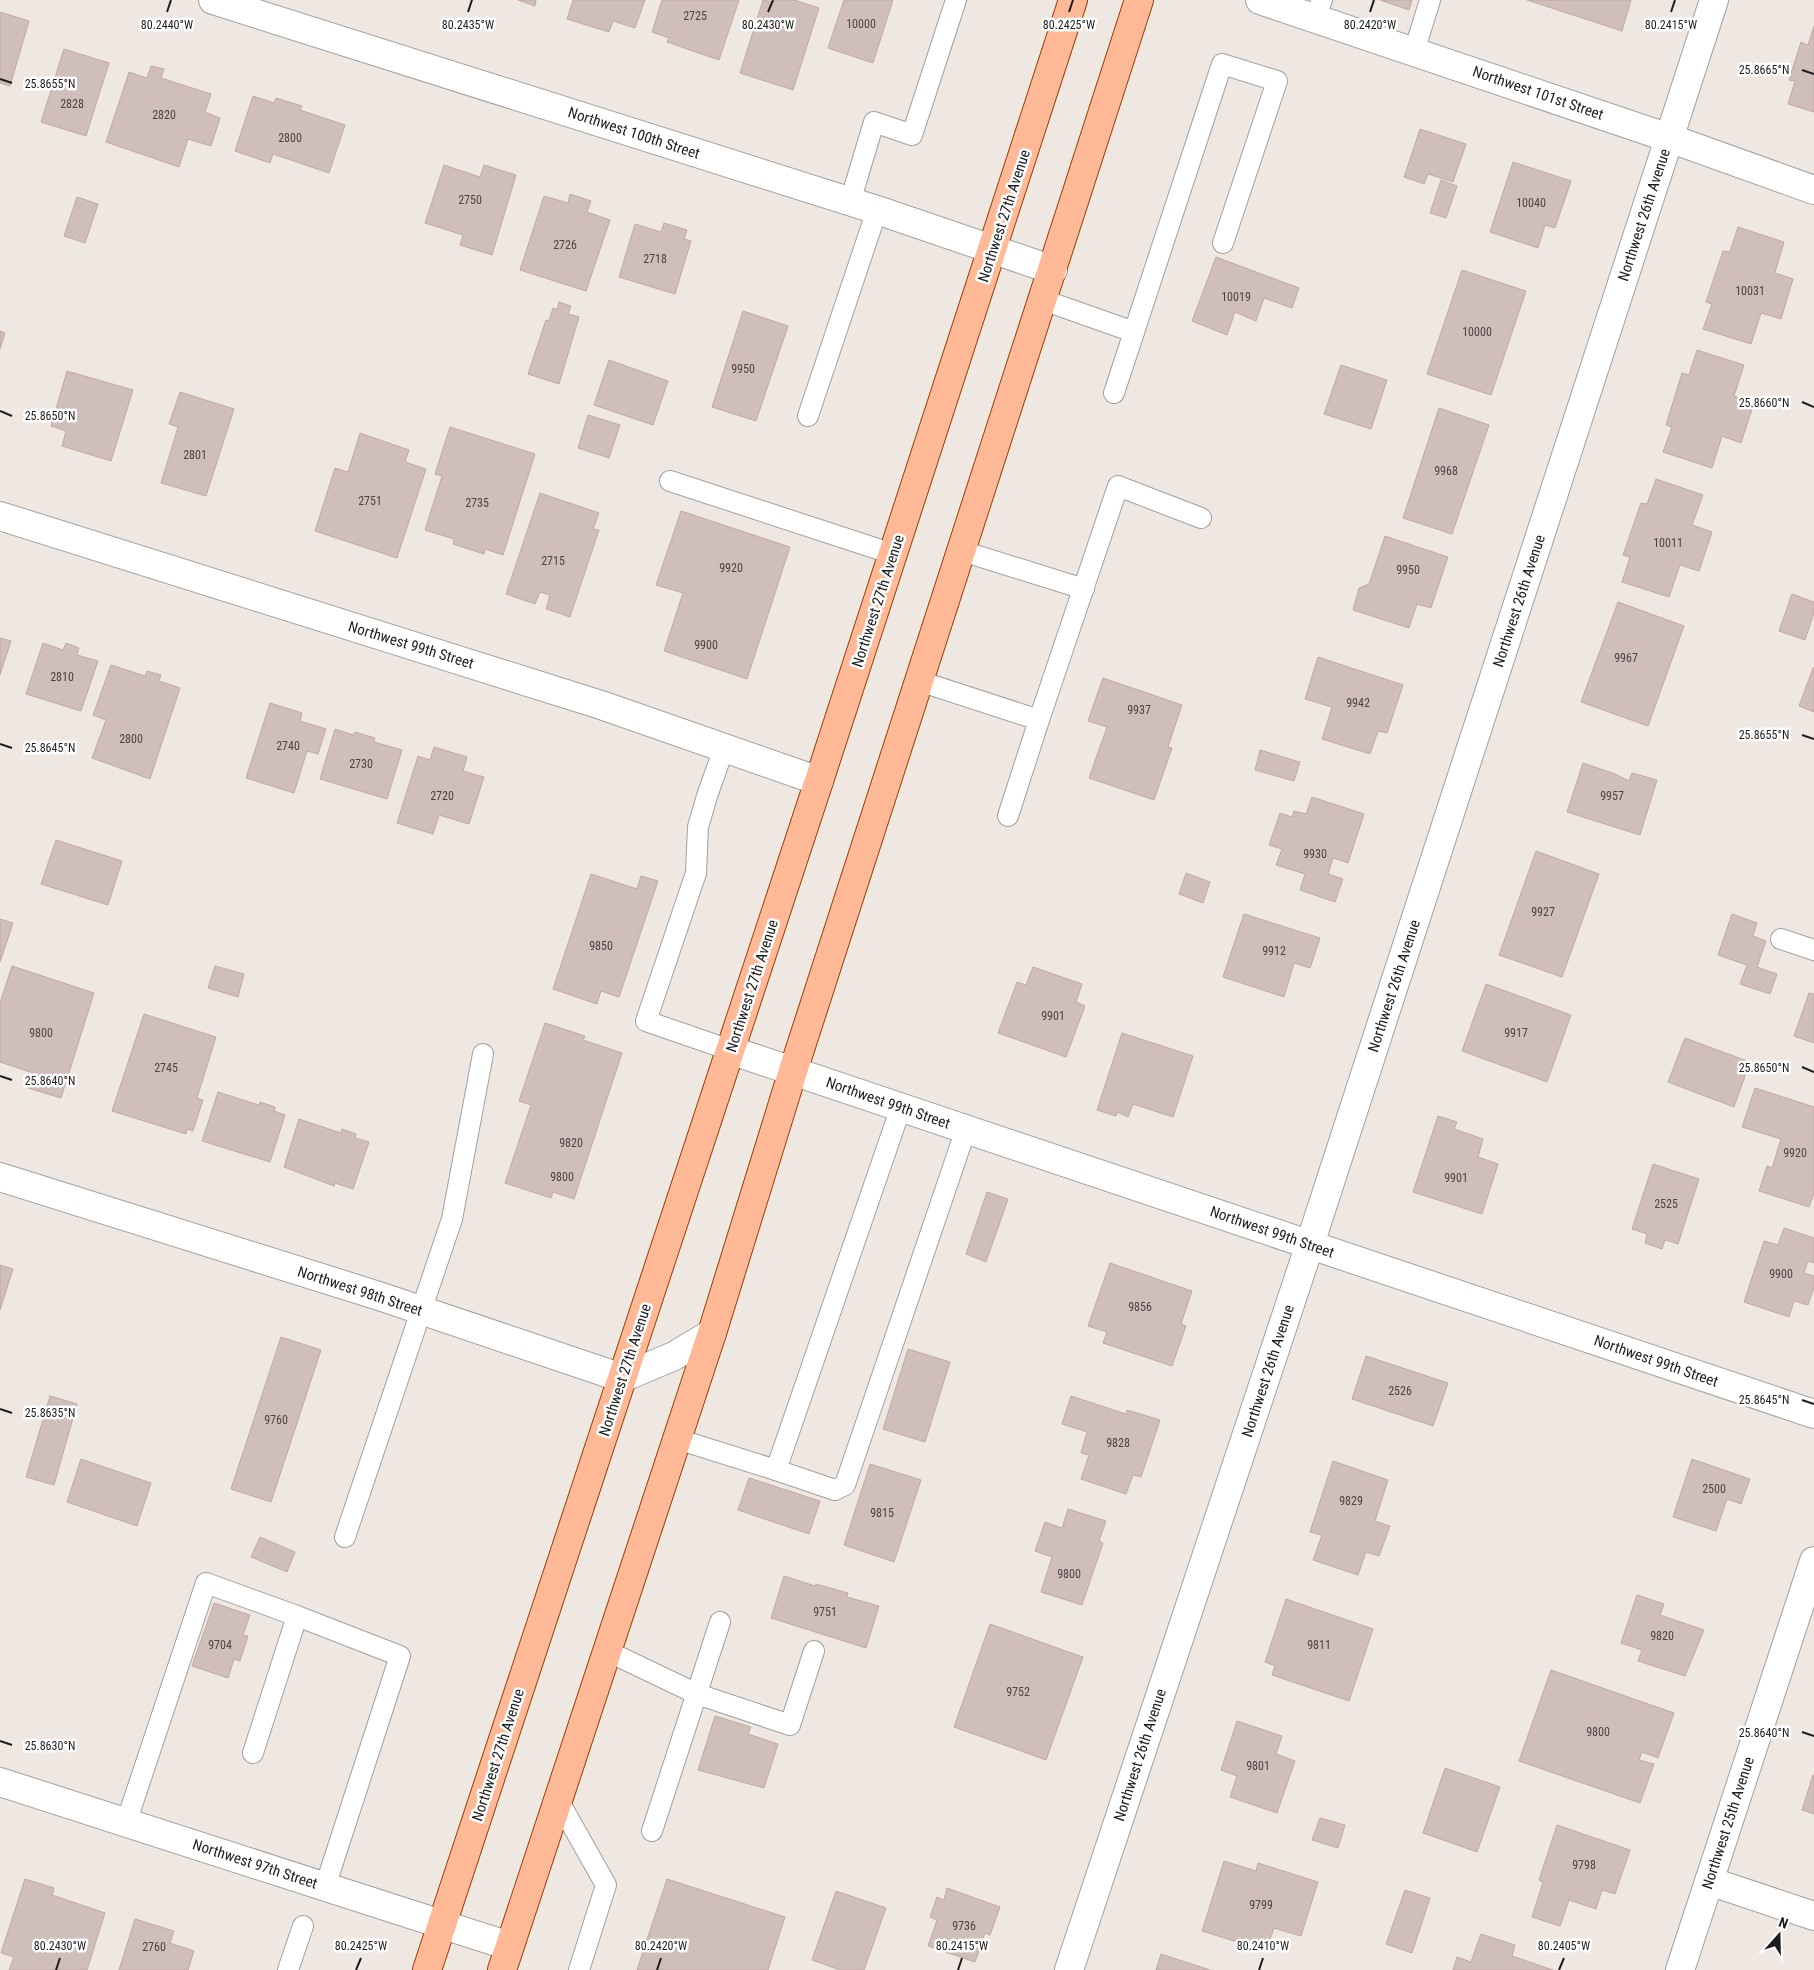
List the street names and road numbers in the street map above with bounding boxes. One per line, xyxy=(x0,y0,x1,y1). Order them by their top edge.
street label: Northwest 101st Street xyxy=(1470,62,1606,124)
street label: Northwest 100th Street xyxy=(566,103,702,163)
street label: Northwest 26th Avenue xyxy=(1614,147,1674,283)
street label: Northwest 27th Avenue xyxy=(974,148,1034,284)
street label: Northwest 27th Avenue xyxy=(848,533,908,669)
street label: Northwest 26th Avenue xyxy=(1489,533,1549,669)
street label: Northwest 99th Street xyxy=(346,617,476,673)
street label: Northwest 27th Avenue xyxy=(722,918,782,1054)
street label: Northwest 26th Avenue xyxy=(1364,918,1424,1054)
street label: Northwest 99th Street xyxy=(824,1073,952,1133)
street label: Northwest 99th Street xyxy=(1208,1202,1336,1262)
street label: Northwest 98th Street xyxy=(295,1262,425,1320)
street label: Northwest 27th Avenue xyxy=(595,1302,655,1438)
street label: Northwest 26th Avenue xyxy=(1238,1303,1298,1439)
street label: Northwest 99th Street xyxy=(1592,1331,1720,1391)
street label: Northwest 27th Avenue xyxy=(468,1687,528,1823)
street label: Northwest 26th Avenue xyxy=(1110,1687,1170,1823)
street label: Northwest 25th Avenue xyxy=(1698,1755,1758,1891)
street label: Northwest 97th Street xyxy=(190,1835,320,1893)

